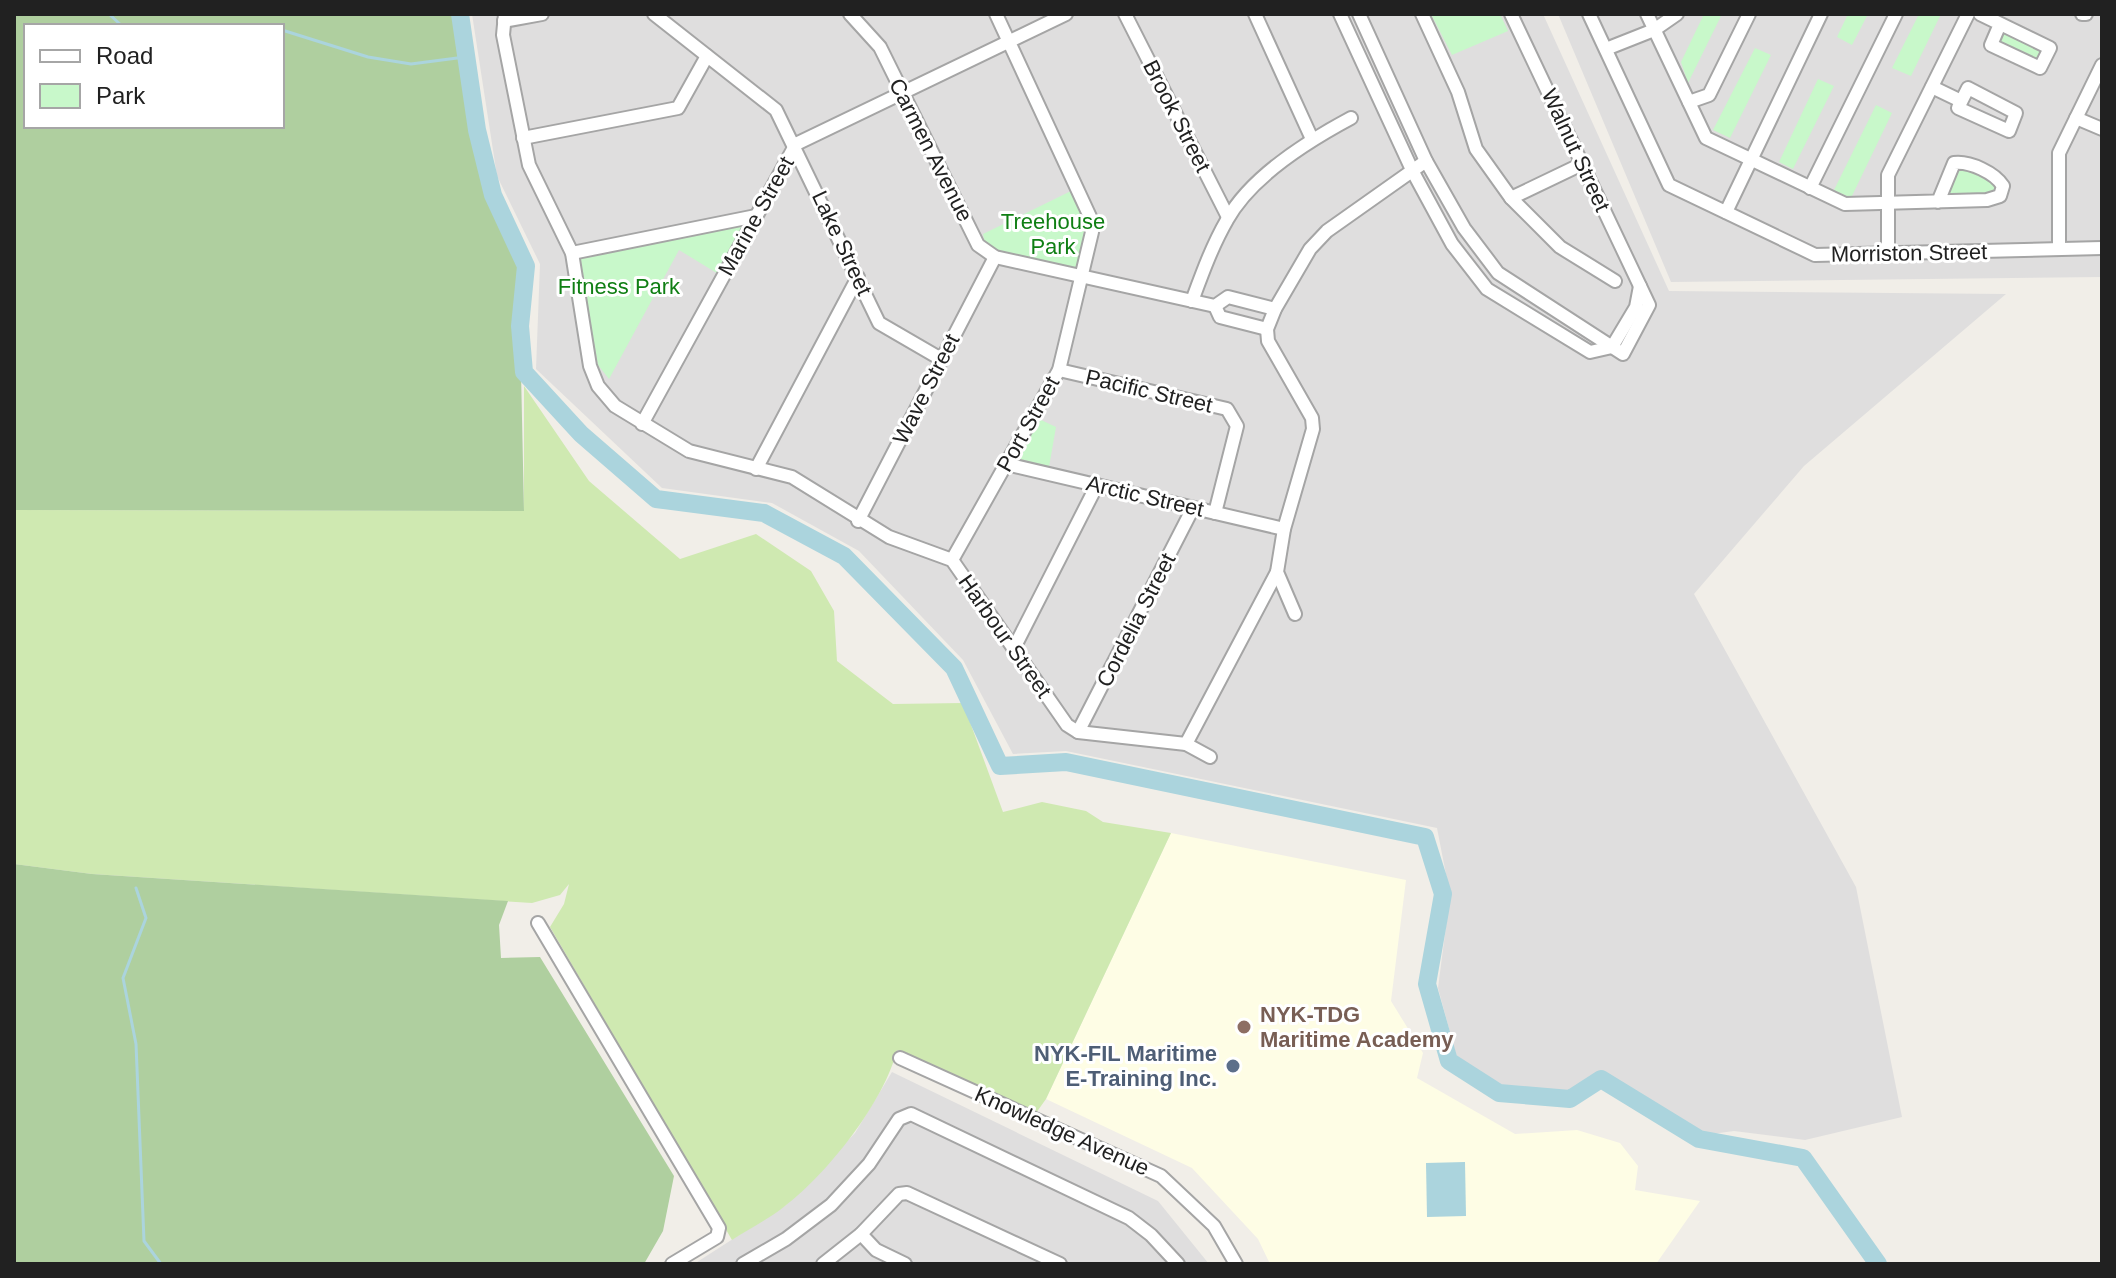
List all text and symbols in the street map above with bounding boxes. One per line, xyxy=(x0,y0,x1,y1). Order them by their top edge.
legend xyxy=(24,24,284,128)
text: Road xyxy=(96,42,153,69)
street label: Brook Street xyxy=(1138,56,1216,176)
street label: Carmen Avenue xyxy=(884,74,978,226)
text: Park xyxy=(96,82,146,109)
street label: Walnut Street xyxy=(1537,85,1615,215)
street label: Marine Street xyxy=(713,152,799,280)
street label: Lake Street xyxy=(807,187,877,299)
park label: Treehouse Park xyxy=(1001,209,1105,259)
street label: Morriston Street xyxy=(1831,239,1987,267)
park label: Fitness Park xyxy=(558,274,681,299)
street label: Wave Street xyxy=(888,330,964,448)
street label: Pacific Street xyxy=(1083,364,1215,418)
street label: Port Street xyxy=(992,372,1064,476)
street label: Arctic Street xyxy=(1084,470,1206,522)
street label: Cordelia Street xyxy=(1092,549,1180,691)
street label: Harbour Street xyxy=(953,570,1057,702)
place label: NYK-TDG Maritime Academy xyxy=(1260,1002,1454,1052)
marker: NYK-TDG Maritime Academy xyxy=(1235,1018,1253,1036)
place label: NYK-FIL Maritime E-Training Inc. xyxy=(1034,1041,1217,1091)
marker: NYK-FIL Maritime E-Training Inc. xyxy=(1224,1057,1242,1075)
street label: Knowledge Avenue xyxy=(971,1081,1153,1181)

